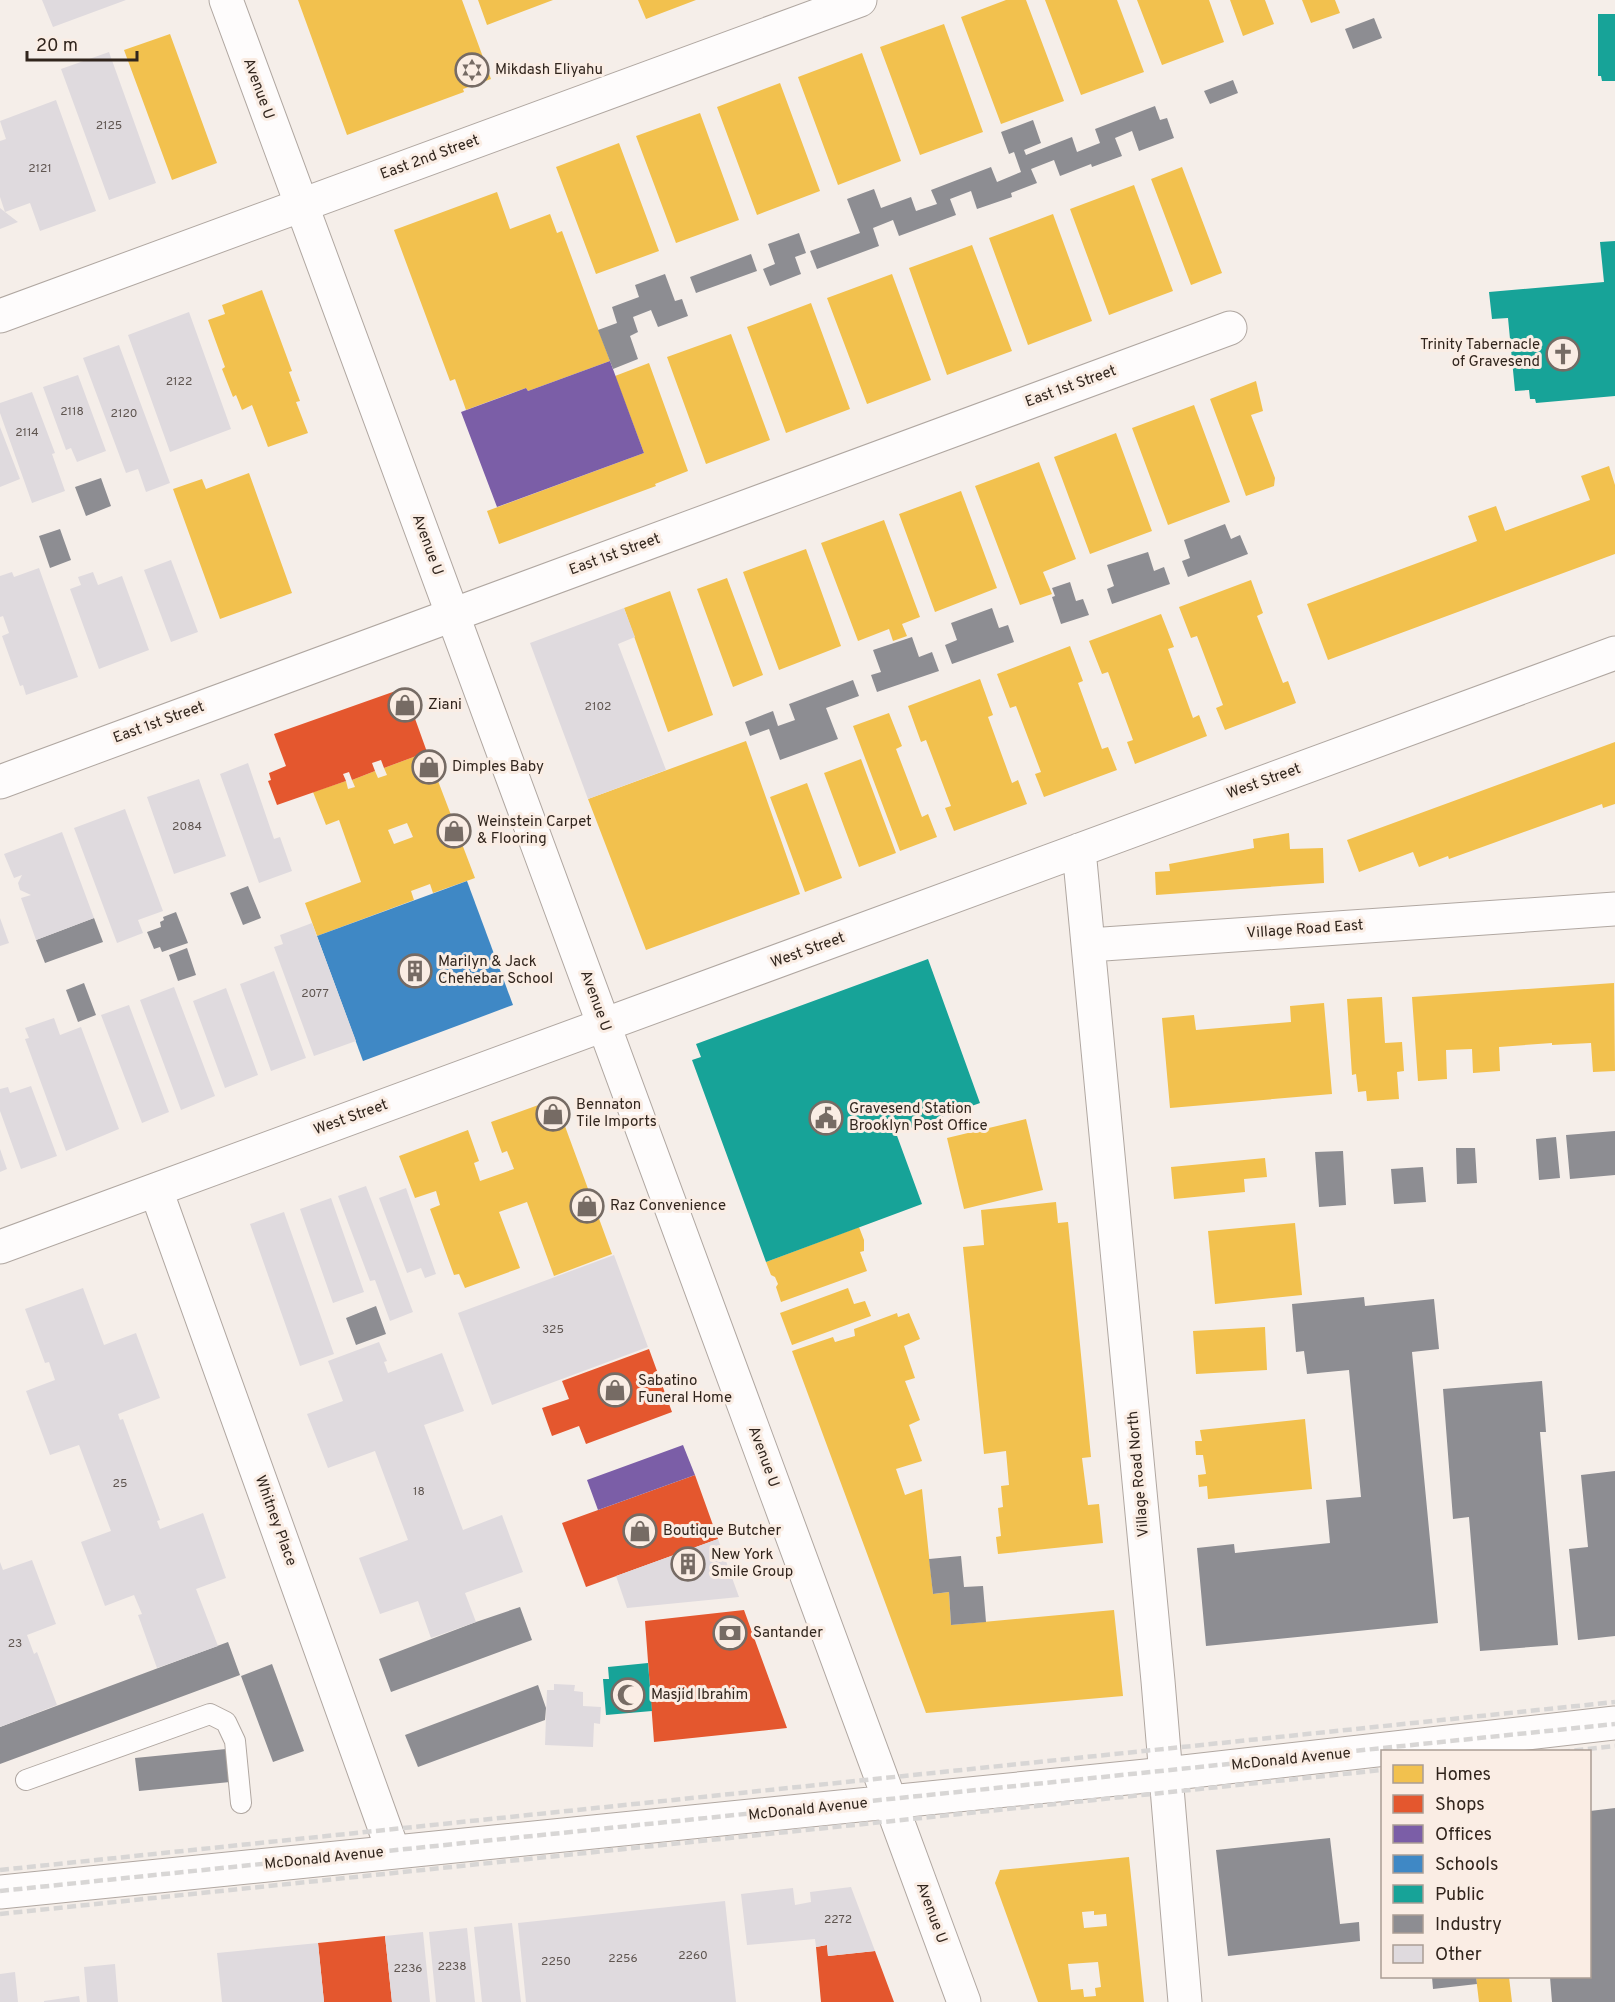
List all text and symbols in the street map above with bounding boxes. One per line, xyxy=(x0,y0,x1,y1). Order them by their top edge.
scale bar xyxy=(27,24,136,62)
text: 20 m xyxy=(36,35,78,58)
synagogue icon: Mikdash Eliyahu xyxy=(454,52,490,88)
street label: Avenue U xyxy=(238,56,278,122)
place label: Mikdash Eliyahu xyxy=(495,61,603,80)
house number: 2125 xyxy=(96,118,122,134)
street label: East 2nd Street xyxy=(378,131,482,185)
house number: 2121 xyxy=(28,161,52,177)
place label: Trinity Tabernacle of Gravesend xyxy=(1420,336,1540,372)
church icon: Trinity Tabernacle of Gravesend xyxy=(1545,336,1581,372)
street label: East 1st Street xyxy=(1023,362,1119,412)
house number: 2122 xyxy=(166,374,192,390)
house number: 2118 xyxy=(60,404,84,420)
house number: 2120 xyxy=(111,406,137,422)
house number: 2114 xyxy=(15,425,39,441)
street label: Avenue U xyxy=(407,512,447,578)
street label: East 1st Street xyxy=(567,530,663,580)
shop icon: Ziani xyxy=(387,687,423,723)
place label: Ziani xyxy=(428,696,462,715)
street label: East 1st Street xyxy=(111,698,207,748)
house number: 2102 xyxy=(585,699,611,715)
shop icon: Dimples Baby xyxy=(411,749,447,785)
place label: Dimples Baby xyxy=(452,758,544,777)
street label: West Street xyxy=(1224,760,1304,804)
shop icon: Weinstein Carpet & Flooring xyxy=(436,813,472,849)
place label: Weinstein Carpet & Flooring xyxy=(477,813,592,849)
house number: 2084 xyxy=(172,819,202,835)
street label: Village Road East xyxy=(1246,916,1364,944)
street label: West Street xyxy=(768,929,848,973)
building icon: Marilyn & Jack Chehebar School xyxy=(397,953,433,989)
place label: Marilyn & Jack Chehebar School xyxy=(438,953,553,989)
street label: Avenue U xyxy=(575,968,615,1034)
house number: 2077 xyxy=(301,986,329,1002)
street label: West Street xyxy=(311,1096,391,1140)
shop icon: Bennaton Tile Imports xyxy=(535,1096,571,1132)
place label: Bennaton Tile Imports xyxy=(576,1096,657,1132)
public building icon: Gravesend Station Brooklyn Post Office xyxy=(808,1100,844,1136)
place label: Gravesend Station Brooklyn Post Office xyxy=(849,1100,988,1136)
shop icon: Raz Convenience xyxy=(569,1188,605,1224)
place label: Raz Convenience xyxy=(610,1197,726,1216)
house number: 325 xyxy=(542,1322,564,1338)
shop icon: Sabatino Funeral Home xyxy=(597,1372,633,1408)
place label: Sabatino Funeral Home xyxy=(638,1372,732,1408)
street label: Village Road North xyxy=(1124,1410,1154,1538)
street label: Avenue U xyxy=(743,1424,783,1490)
street label: Whitney Place xyxy=(250,1473,300,1569)
house number: 25 xyxy=(113,1476,127,1492)
house number: 18 xyxy=(413,1484,425,1500)
shop icon: Boutique Butcher xyxy=(622,1513,658,1549)
place label: Boutique Butcher xyxy=(663,1522,782,1541)
building icon: New York Smile Group xyxy=(670,1546,706,1582)
place label: New York Smile Group xyxy=(711,1546,793,1582)
bank icon: Santander xyxy=(712,1615,748,1651)
place label: Santander xyxy=(753,1624,823,1643)
house number: 23 xyxy=(8,1636,22,1652)
mosque icon: Masjid Ibrahim xyxy=(610,1677,646,1713)
place label: Masjid Ibrahim xyxy=(651,1686,748,1705)
street label: McDonald Avenue xyxy=(1230,1744,1352,1776)
legend xyxy=(1381,1750,1591,1978)
text: Homes xyxy=(1435,1764,1491,1787)
street label: McDonald Avenue xyxy=(747,1794,869,1826)
text: Shops xyxy=(1435,1794,1485,1817)
text: Offices xyxy=(1435,1824,1492,1847)
street label: McDonald Avenue xyxy=(263,1843,385,1875)
text: Schools xyxy=(1435,1854,1498,1877)
street label: Avenue U xyxy=(911,1880,951,1946)
text: Public xyxy=(1435,1884,1485,1907)
house number: 2272 xyxy=(824,1912,852,1928)
text: Industry xyxy=(1435,1914,1502,1937)
text: Other xyxy=(1435,1944,1482,1967)
house number: 2260 xyxy=(678,1948,708,1964)
house number: 2256 xyxy=(608,1951,638,1967)
house number: 2250 xyxy=(541,1954,571,1970)
house number: 2238 xyxy=(437,1959,467,1975)
house number: 2236 xyxy=(393,1961,423,1977)

